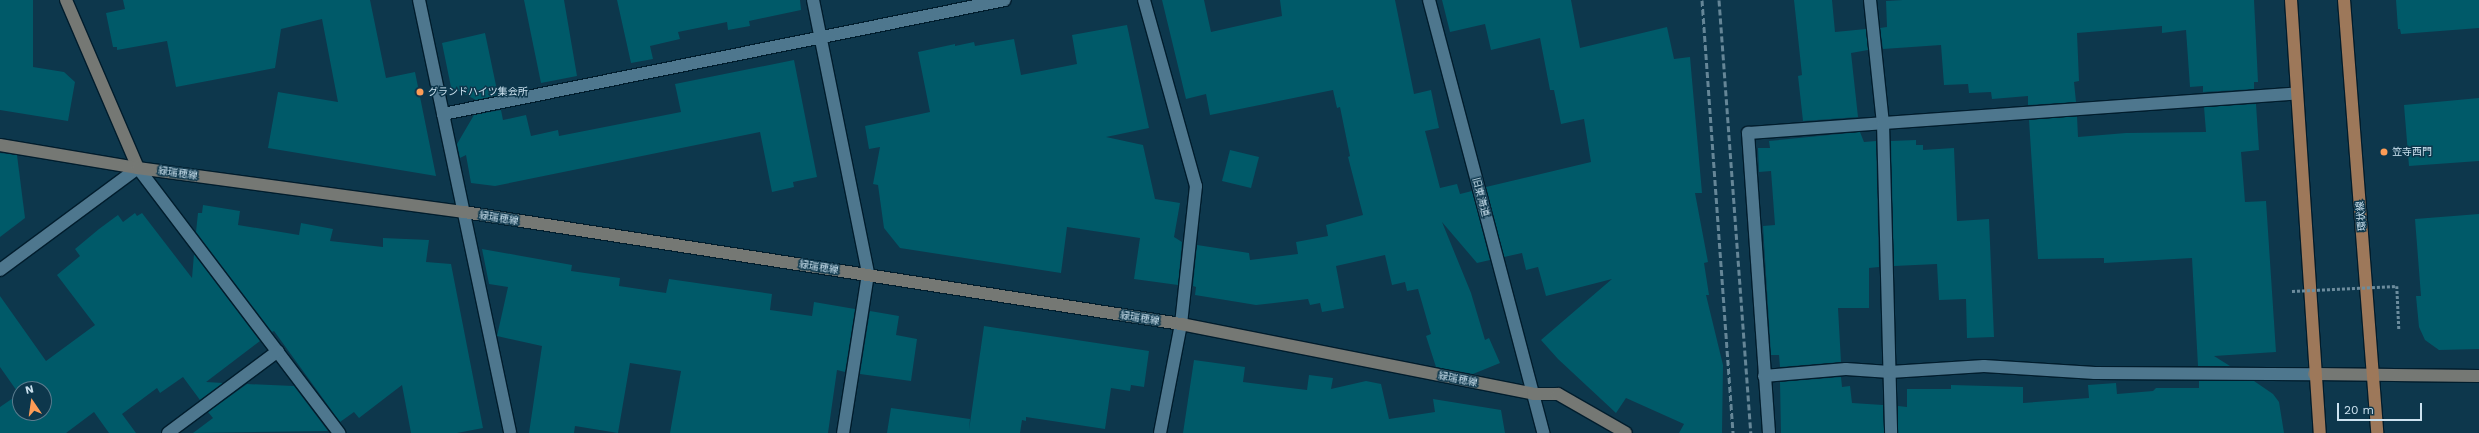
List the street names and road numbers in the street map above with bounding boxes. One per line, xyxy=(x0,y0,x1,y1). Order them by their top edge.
street label: 緑瑞穂線 xyxy=(157,164,199,182)
street label: 旧東海道 xyxy=(1470,176,1492,218)
street label: 環状線 xyxy=(2354,201,2368,231)
street label: 緑瑞穂線 xyxy=(478,209,520,227)
street label: 緑瑞穂線 xyxy=(798,258,840,276)
street label: 緑瑞穂線 xyxy=(1119,309,1161,327)
street label: 緑瑞穂線 xyxy=(1437,369,1479,389)

